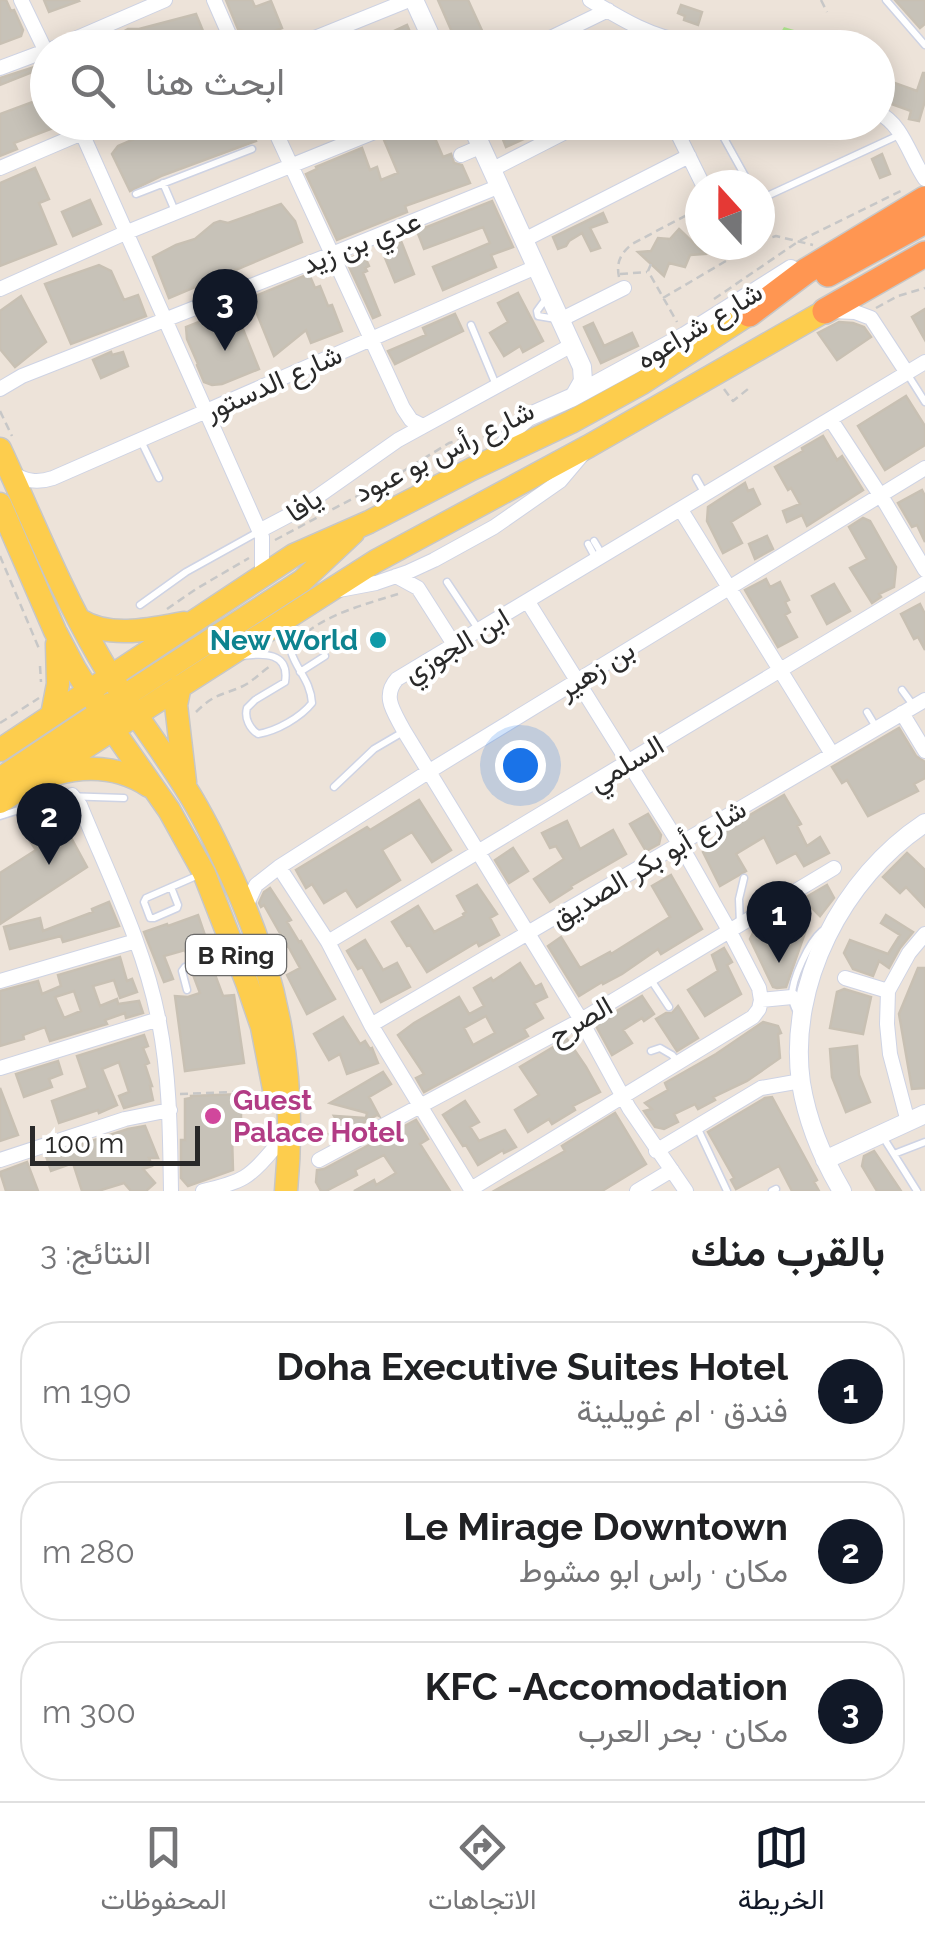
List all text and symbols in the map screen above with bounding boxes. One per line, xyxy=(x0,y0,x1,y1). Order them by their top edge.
search box xyxy=(30,30,895,140)
icon: search xyxy=(65,58,120,113)
text: ابحث هنا xyxy=(145,59,285,104)
north arrow xyxy=(685,170,775,260)
street label: عدي بن زيد xyxy=(297,204,428,287)
pin: 3 xyxy=(192,268,258,351)
street label: شارع شراعوه xyxy=(630,275,769,378)
street label: شارع الدستور xyxy=(198,337,348,430)
street label: شارع رأس بو عبود xyxy=(349,394,540,511)
street label: يافا xyxy=(280,482,329,529)
street label: ابن الجوزي xyxy=(397,601,518,695)
place label: New World xyxy=(210,624,358,657)
marker: New World xyxy=(367,629,389,651)
street label: بن زهير xyxy=(551,633,641,707)
street label: السلمي xyxy=(583,728,673,804)
your location xyxy=(495,740,546,791)
pin: 2 xyxy=(17,782,82,865)
street label: شارع أبو بكر الصديق xyxy=(545,792,753,936)
pin: 1 xyxy=(746,880,812,963)
road number: B Ring xyxy=(186,935,286,975)
street label: الصرح xyxy=(542,989,619,1054)
place label: Guest Palace Hotel xyxy=(233,1084,404,1149)
marker: Guest Palace Hotel xyxy=(202,1105,224,1127)
scale bar xyxy=(30,1121,200,1166)
text: 100 m xyxy=(45,1127,124,1160)
text: بالقرب منك xyxy=(691,1227,885,1276)
text: النتائج: 3 xyxy=(40,1234,151,1271)
text: Doha Executive Suites Hotel xyxy=(277,1344,788,1389)
text: 190 m xyxy=(42,1373,132,1410)
text: 1 xyxy=(843,1373,858,1410)
text: فندق · ام غويلينة xyxy=(576,1392,788,1429)
text: Le Mirage Downtown xyxy=(403,1504,788,1549)
text: 280 m xyxy=(42,1533,135,1570)
text: 2 xyxy=(841,1533,860,1570)
text: مكان · راس ابو مشوط xyxy=(519,1552,788,1589)
text: KFC -Accomodation xyxy=(425,1664,788,1709)
text: 300 m xyxy=(42,1693,136,1730)
text: 3 xyxy=(842,1693,859,1730)
text: مكان · بحر العرب xyxy=(578,1712,788,1749)
tab: المحفوظات xyxy=(101,1820,227,1924)
tab: الاتجاهات xyxy=(428,1820,537,1924)
tab: الخريطة xyxy=(738,1820,824,1924)

